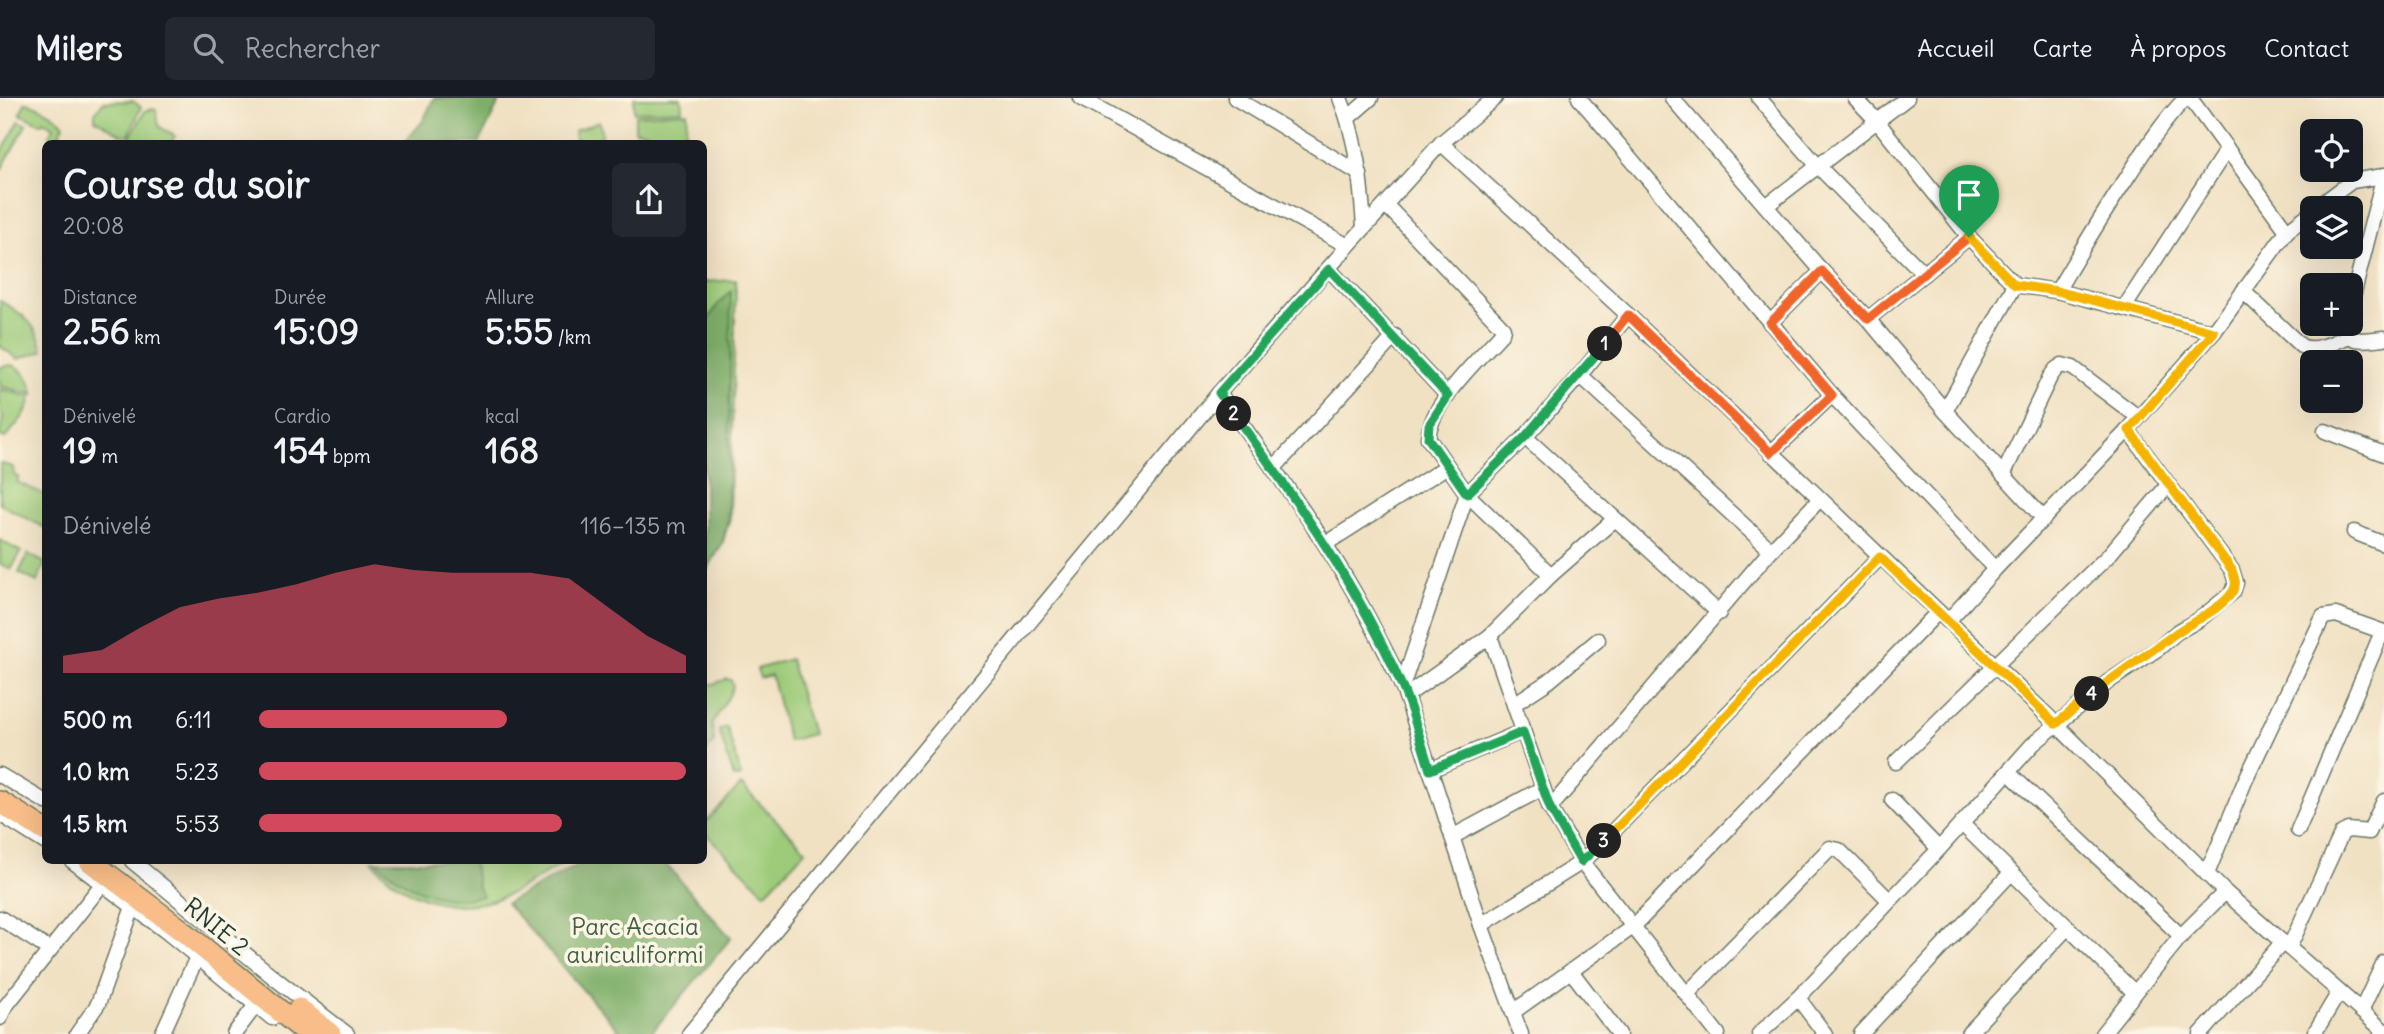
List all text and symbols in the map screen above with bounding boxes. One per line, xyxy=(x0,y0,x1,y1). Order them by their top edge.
search box xyxy=(165,17,655,80)
text: Milers xyxy=(35,27,123,69)
icon: search xyxy=(189,29,227,67)
text: Rechercher xyxy=(245,32,380,65)
text: Accueil xyxy=(1917,33,1994,63)
text: Carte xyxy=(2032,33,2092,63)
text: À propos xyxy=(2130,33,2226,63)
text: Contact xyxy=(2264,33,2349,63)
map controls xyxy=(2300,119,2363,413)
button: locate xyxy=(2300,119,2363,182)
text: Course du soir xyxy=(63,161,310,208)
button: share xyxy=(612,163,686,237)
pin xyxy=(1939,165,1999,237)
icon: arrive xyxy=(1950,176,1988,214)
button: layers xyxy=(2300,196,2363,259)
text: 20:08 xyxy=(63,211,124,240)
button: + xyxy=(2300,273,2363,336)
text: Distance xyxy=(63,285,137,309)
text: Durée xyxy=(274,285,326,309)
text: Allure xyxy=(485,285,534,309)
text: 2.56 xyxy=(63,309,130,353)
text: 15:09 xyxy=(274,309,359,353)
text: 5:55 xyxy=(485,309,553,353)
text: km xyxy=(130,325,161,349)
text: /km xyxy=(553,325,591,349)
pin: 1 xyxy=(1588,327,1622,362)
text: 1 xyxy=(1601,331,1608,355)
button: − xyxy=(2300,350,2363,413)
pin: 2 xyxy=(1216,396,1252,432)
text: 2 xyxy=(1228,401,1239,425)
text: Dénivelé xyxy=(63,404,136,428)
text: Cardio xyxy=(274,404,331,428)
text: kcal xyxy=(485,404,519,428)
text: 19 xyxy=(63,428,97,472)
text: 154 xyxy=(274,428,328,472)
text: 168 xyxy=(485,428,539,472)
text: m xyxy=(97,444,118,468)
text: bpm xyxy=(328,444,371,468)
text: Dénivelé xyxy=(63,511,151,540)
text: 116–135 m xyxy=(580,511,686,540)
pin: 4 xyxy=(2074,676,2110,712)
text: 4 xyxy=(2086,681,2097,705)
text: 500 m xyxy=(63,705,132,734)
text: 6:11 xyxy=(175,705,212,734)
text: 1.0 km xyxy=(63,757,129,786)
text: 5:23 xyxy=(175,757,219,786)
text: 1.5 km xyxy=(63,809,128,838)
text: 5:53 xyxy=(175,809,220,838)
pin: 3 xyxy=(1586,824,1622,858)
text: 3 xyxy=(1598,828,1609,852)
street label: RNIE 2 xyxy=(178,891,256,961)
park label: Parc Acacia auriculiformi xyxy=(566,911,704,969)

